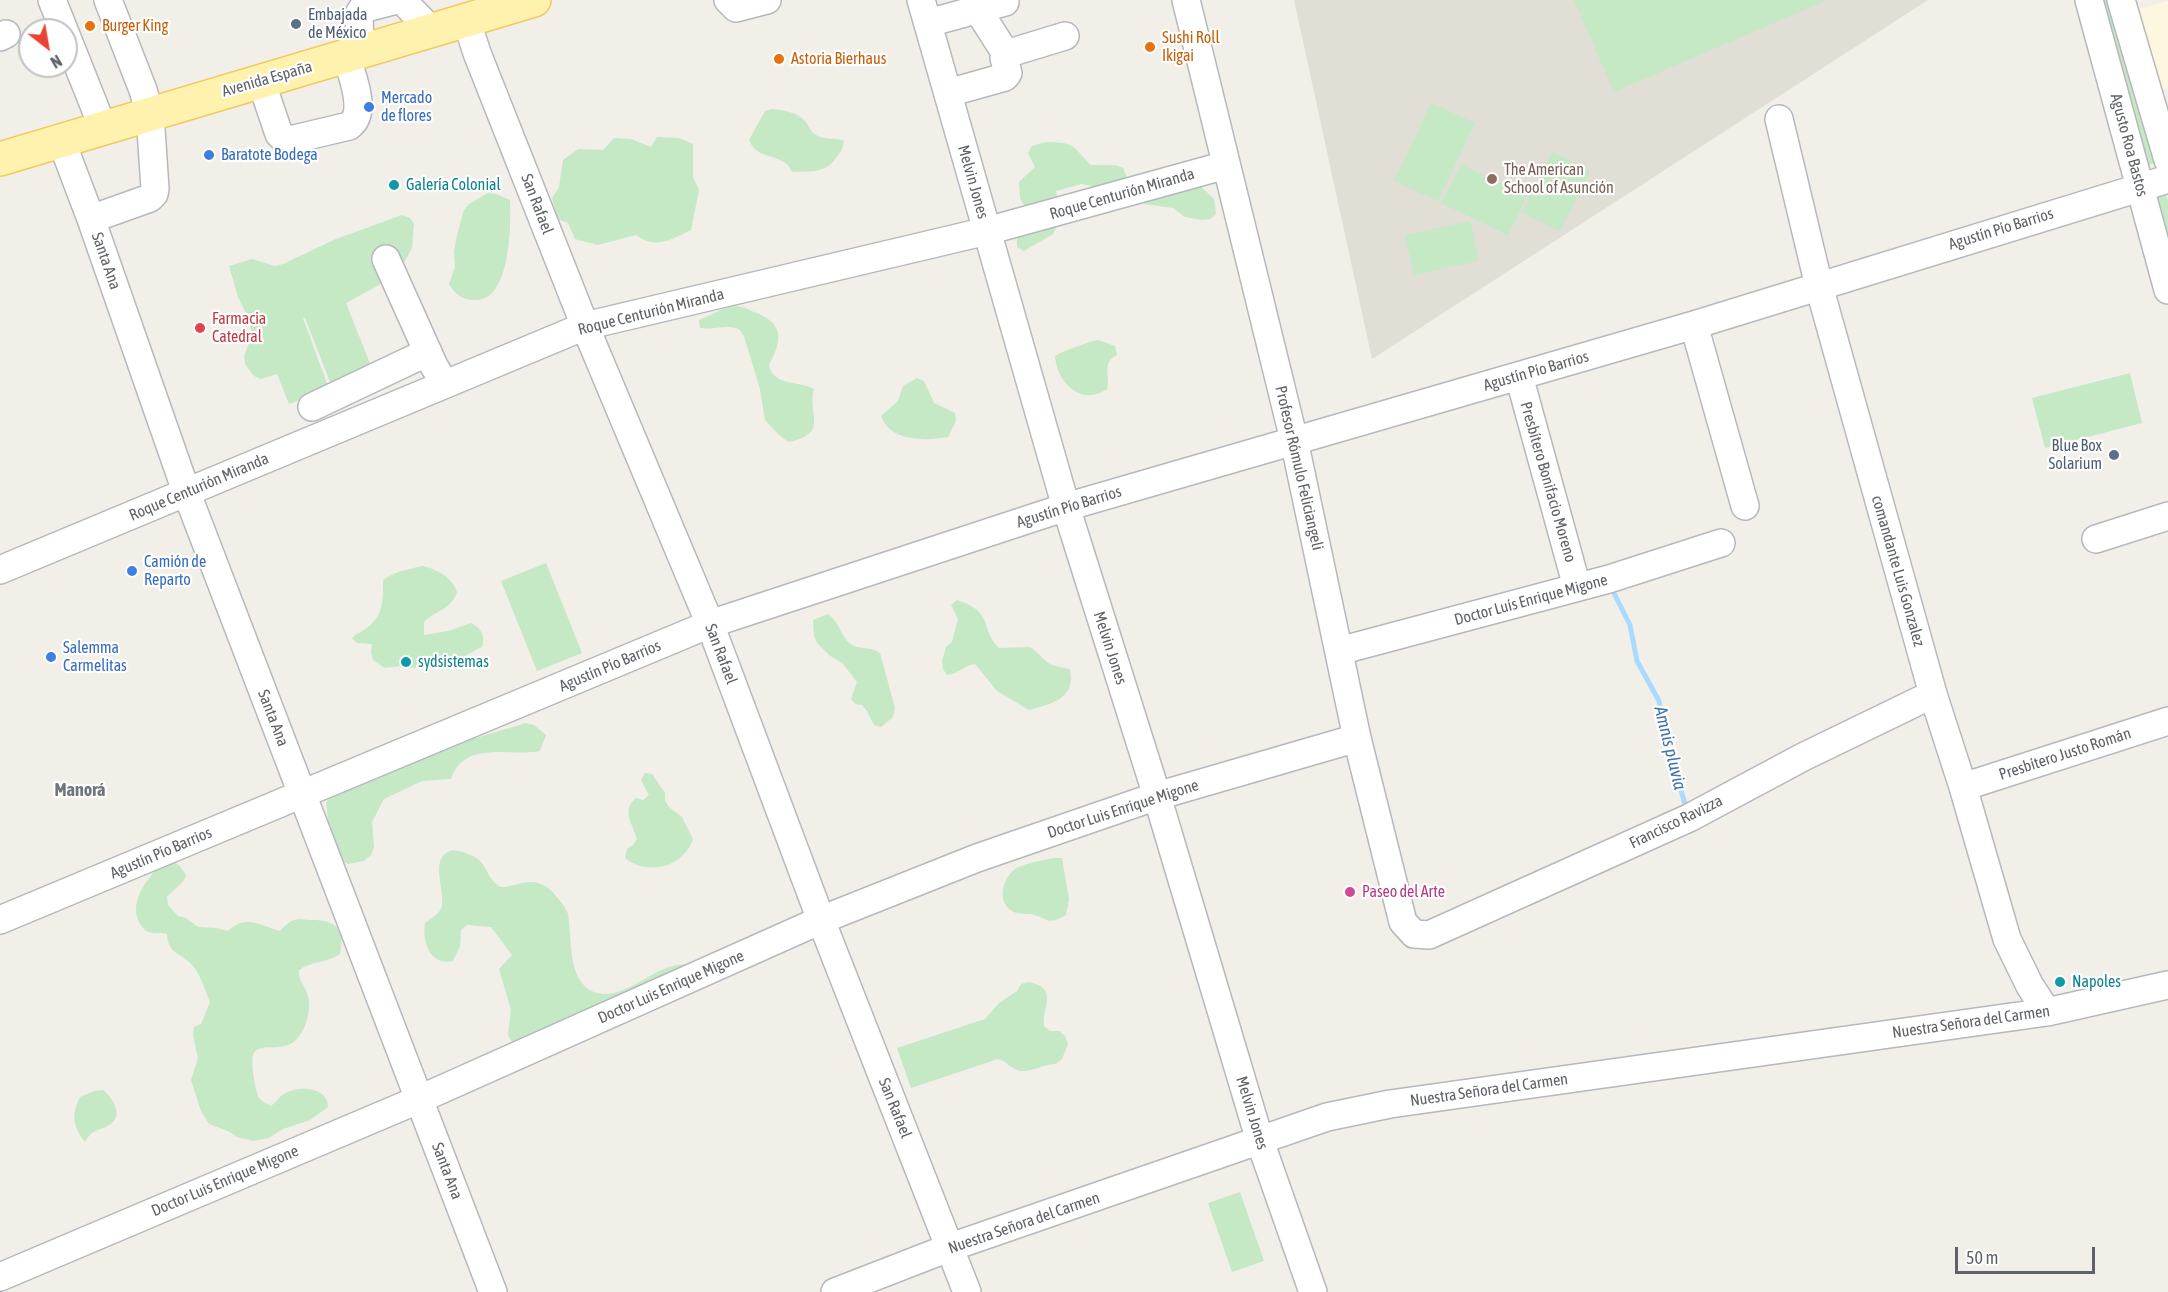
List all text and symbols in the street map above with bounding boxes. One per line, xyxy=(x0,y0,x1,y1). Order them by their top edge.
place label: Embajada de México xyxy=(308,5,368,43)
place label: Burger King xyxy=(102,16,168,36)
marker: Embajada de México xyxy=(289,17,303,31)
north arrow xyxy=(18,18,78,78)
marker: Burger King xyxy=(83,19,97,33)
place label: Sushi Roll Ikigai xyxy=(1162,28,1220,66)
marker: Sushi Roll Ikigai xyxy=(1143,40,1157,54)
place label: Astoria Bierhaus xyxy=(791,49,886,69)
text: N xyxy=(48,52,65,72)
marker: Astoria Bierhaus xyxy=(772,52,786,66)
street label: Avenida España xyxy=(220,57,314,101)
place label: Mercado de flores xyxy=(381,88,432,126)
street label: Agusto Roa Bastos xyxy=(2106,91,2152,199)
marker: Mercado de flores xyxy=(362,100,376,114)
street label: Melvin Jones xyxy=(953,143,993,221)
place label: Baratote Bodega xyxy=(221,145,318,165)
marker: Baratote Bodega xyxy=(202,148,216,162)
place label: The American School of Asunción xyxy=(1504,160,1614,198)
street label: Roque Centurión Miranda xyxy=(1047,164,1197,224)
street label: San Rafael xyxy=(517,171,557,237)
marker: The American School of Asunción xyxy=(1485,172,1499,186)
place label: Galería Colonial xyxy=(406,175,501,195)
marker: Galería Colonial xyxy=(387,178,401,192)
street label: Agustín Pío Barrios xyxy=(1946,204,2056,254)
street label: Santa Ana xyxy=(87,230,125,292)
street label: Roque Centurión Miranda xyxy=(576,285,726,339)
place label: Farmacia Catedral xyxy=(212,309,266,347)
marker: Farmacia Catedral xyxy=(193,321,207,335)
street label: Agustín Pío Barrios xyxy=(1481,347,1591,395)
street label: Profesor Rómulo Feliciangeli xyxy=(1271,384,1327,552)
street label: Presbítero Bonifacio Moreno xyxy=(1516,400,1580,564)
place label: Blue Box Solarium xyxy=(2048,436,2102,474)
marker: Blue Box Solarium xyxy=(2107,448,2121,462)
street label: Roque Centurión Miranda xyxy=(126,449,272,525)
street label: Agustín Pío Barrios xyxy=(1014,482,1124,532)
street label: comandante Luis Gonzalez xyxy=(1867,493,1929,649)
place label: Camión de Reparto xyxy=(144,552,206,590)
marker: Camión de Reparto xyxy=(125,564,139,578)
street label: Doctor Luís Enrique Migone xyxy=(1452,570,1610,630)
street label: Melvin Jones xyxy=(1089,609,1131,687)
street label: San Rafael xyxy=(701,621,741,687)
street label: Agustín Pío Barrios xyxy=(556,636,664,696)
place label: Salemma Carmelitas xyxy=(63,638,127,676)
marker: Salemma Carmelitas xyxy=(44,650,58,664)
place label: sydsistemas xyxy=(418,652,489,672)
marker: sydsistemas xyxy=(399,655,413,669)
street label: Santa Ana xyxy=(253,687,293,749)
water label: Amnis pluvia xyxy=(1649,704,1691,792)
street label: Presbítero Justo Román xyxy=(1997,724,2133,784)
street label: Doctor Luis Enrique Migone xyxy=(1045,775,1201,843)
district label: Manorá xyxy=(55,779,105,801)
street label: Francisco Ravizza xyxy=(1626,791,1726,853)
street label: Agustín Pío Barrios xyxy=(107,823,215,883)
place label: Paseo del Arte xyxy=(1362,882,1445,902)
marker: Paseo del Arte xyxy=(1343,885,1357,899)
street label: Doctor Luis Enrique Migone xyxy=(595,946,747,1028)
place label: Napoles xyxy=(2072,972,2121,992)
marker: Napoles xyxy=(2053,975,2067,989)
street label: Nuestra Señora del Carmen xyxy=(1891,1001,2051,1043)
street label: Nuestra Señora del Carmen xyxy=(1409,1069,1569,1111)
street label: Melvin Jones xyxy=(1232,1074,1272,1152)
street label: San Rafael xyxy=(874,1075,916,1141)
street label: Santa Ana xyxy=(427,1140,467,1202)
street label: Doctor Luis Enrique Migone xyxy=(149,1141,301,1221)
street label: Nuestra Señora del Carmen xyxy=(946,1188,1102,1258)
scale bar xyxy=(1958,1235,2098,1273)
text: 50 m xyxy=(1966,1247,1998,1268)

